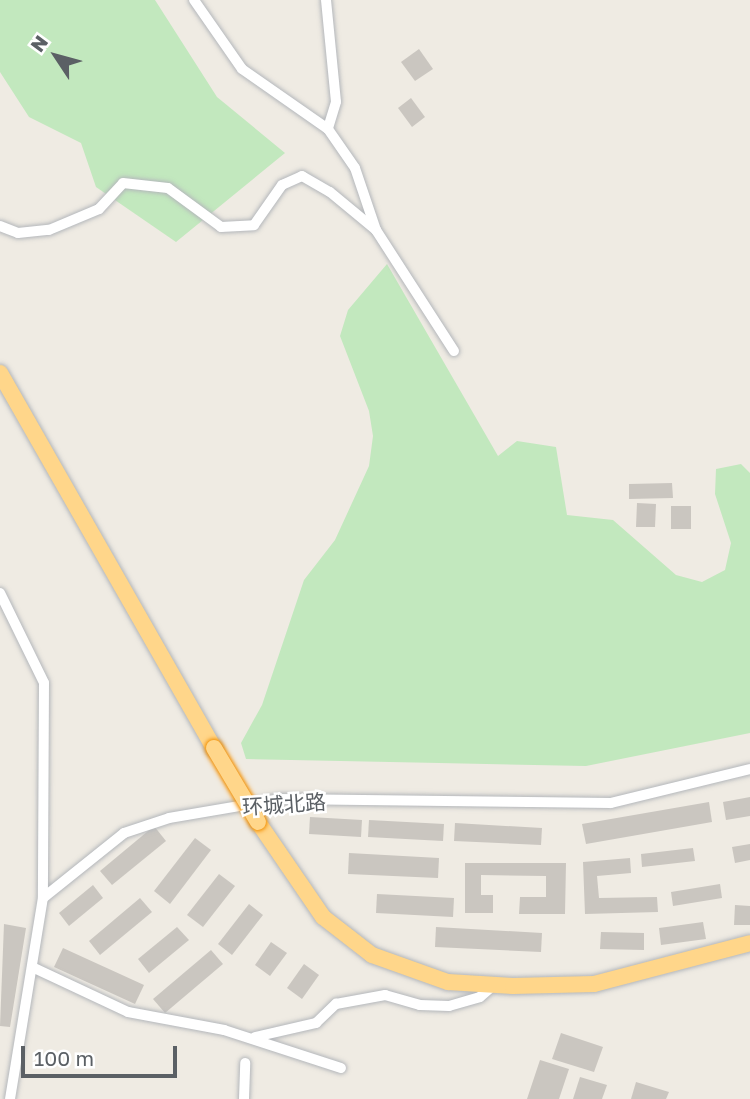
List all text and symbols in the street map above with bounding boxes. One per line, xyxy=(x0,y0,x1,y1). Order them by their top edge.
north arrow xyxy=(21,21,91,91)
text: N xyxy=(25,31,52,56)
street label: 环城北路 xyxy=(241,789,327,819)
scale bar xyxy=(24,1032,180,1076)
text: 100 m xyxy=(34,1045,94,1071)

